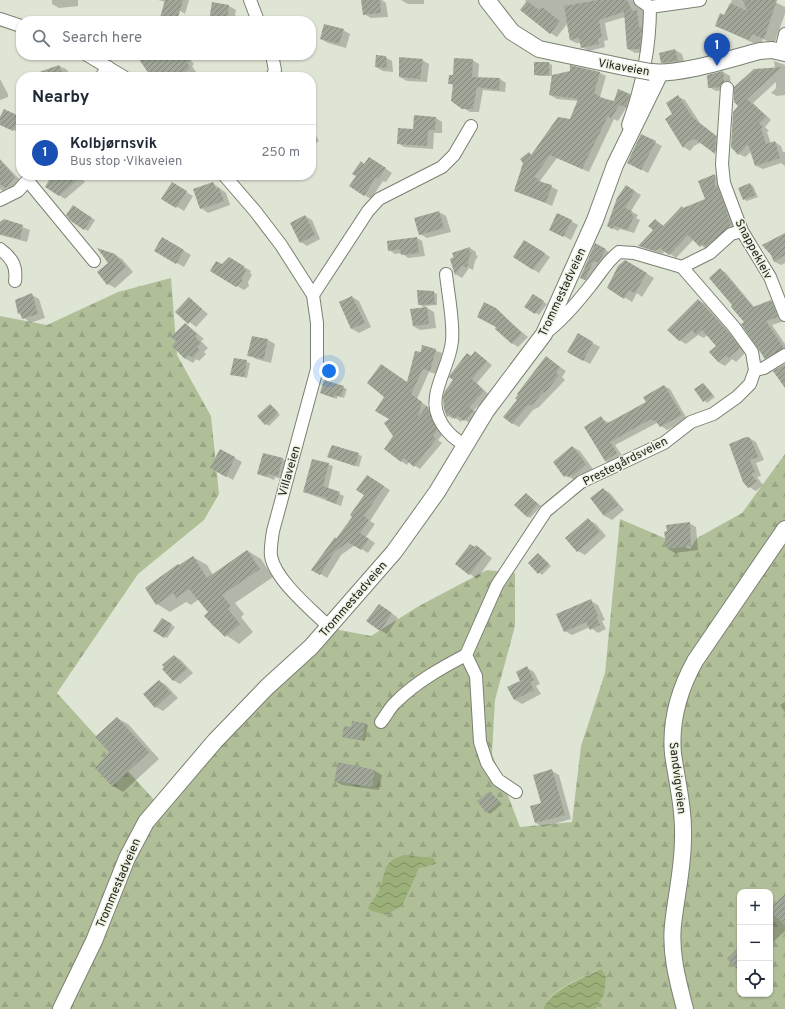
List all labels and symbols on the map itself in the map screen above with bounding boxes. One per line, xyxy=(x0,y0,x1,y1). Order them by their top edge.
pin: 1 xyxy=(704,33,730,66)
street label: Vikaveien xyxy=(597,56,651,80)
street label: Snappekleiv xyxy=(731,217,776,282)
street label: Trommestadveien xyxy=(535,246,590,339)
your location xyxy=(319,361,339,381)
street label: Prestegårdsveien xyxy=(580,434,671,490)
street label: Villaveien xyxy=(275,444,305,499)
street label: Trommestadveien xyxy=(316,558,391,641)
street label: Sandvigveien xyxy=(665,741,689,815)
street label: Trommestadveien xyxy=(93,836,145,931)

